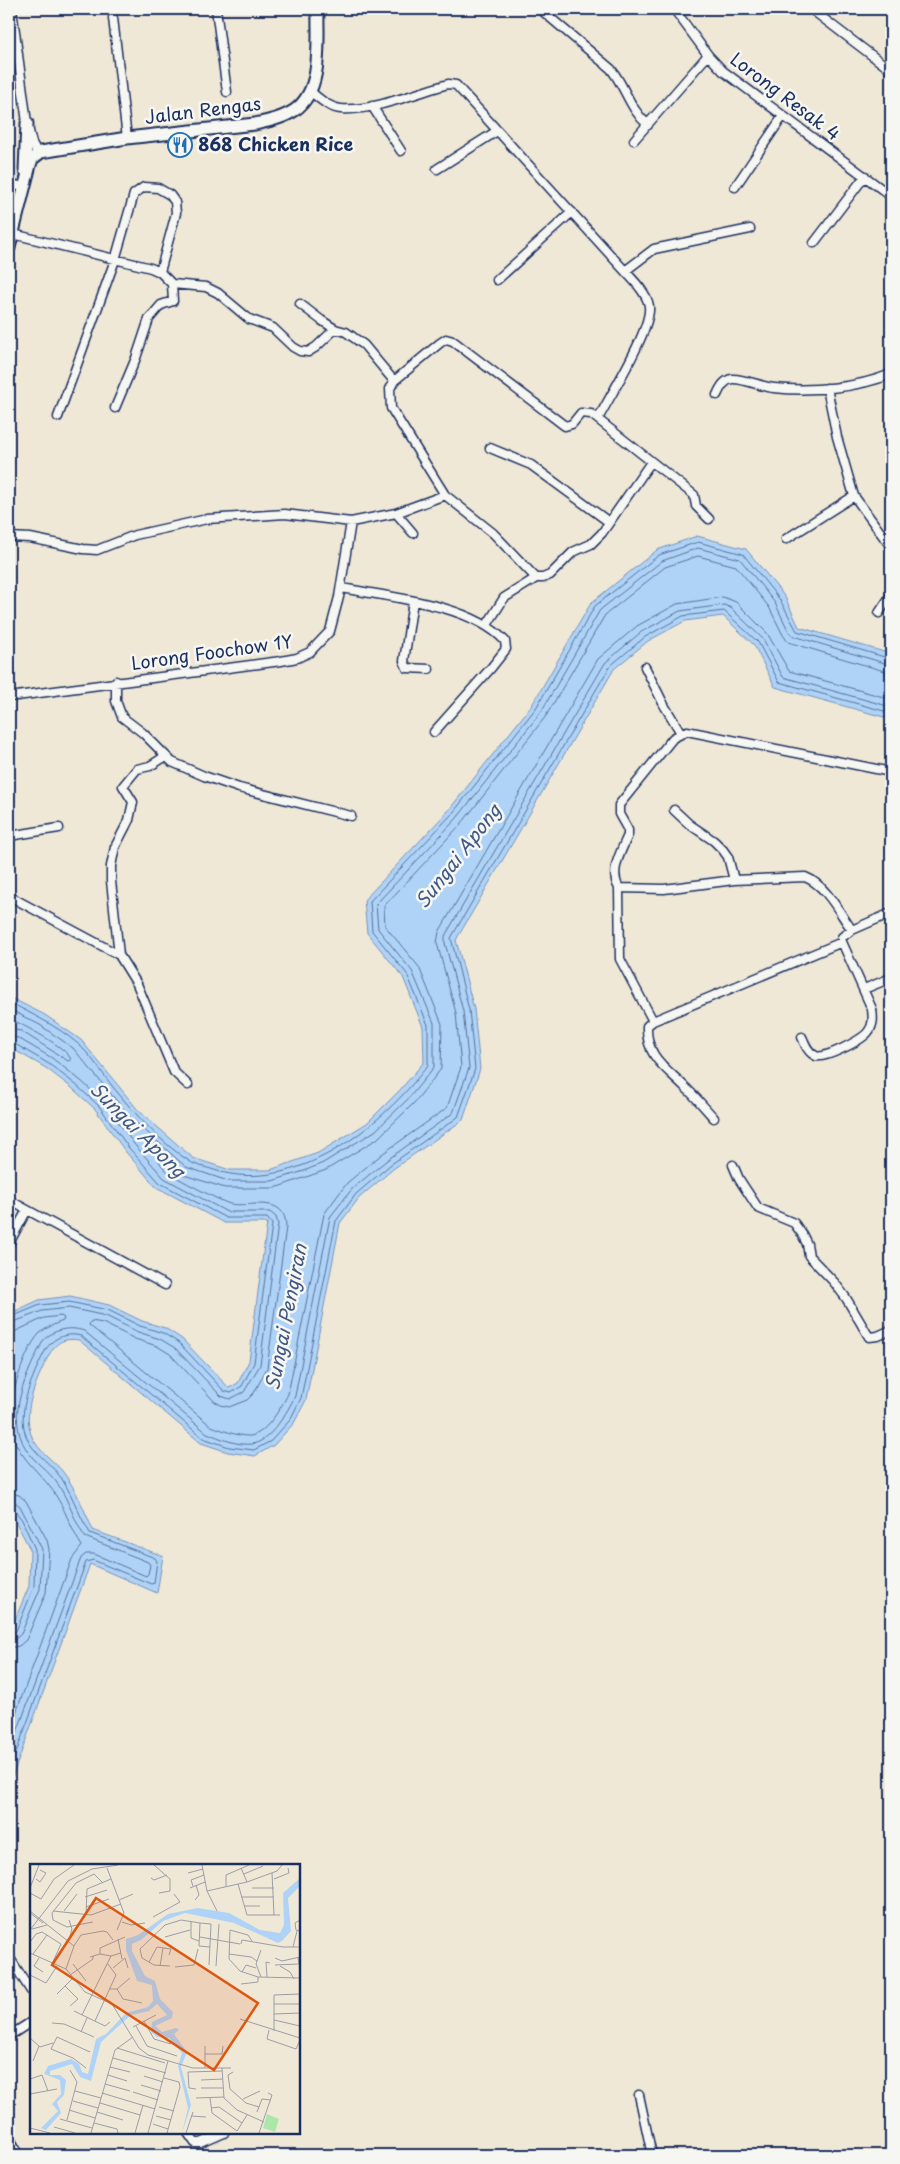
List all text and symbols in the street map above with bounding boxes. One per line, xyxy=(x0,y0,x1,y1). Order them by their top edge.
street label: Lorong Resak 4 xyxy=(725,45,847,146)
street label: Jalan Rengas xyxy=(143,89,262,130)
place label: 868 Chicken Rice xyxy=(198,130,353,157)
restaurant icon: 868 Chicken Rice xyxy=(167,132,193,158)
street label: Lorong Foochow 1Y xyxy=(129,627,294,676)
water label: Sungai Apong xyxy=(408,796,508,913)
water label: Sungai Apong xyxy=(84,1075,194,1184)
water label: Sungai Pengiran xyxy=(257,1240,313,1392)
inset map xyxy=(30,1864,300,2134)

